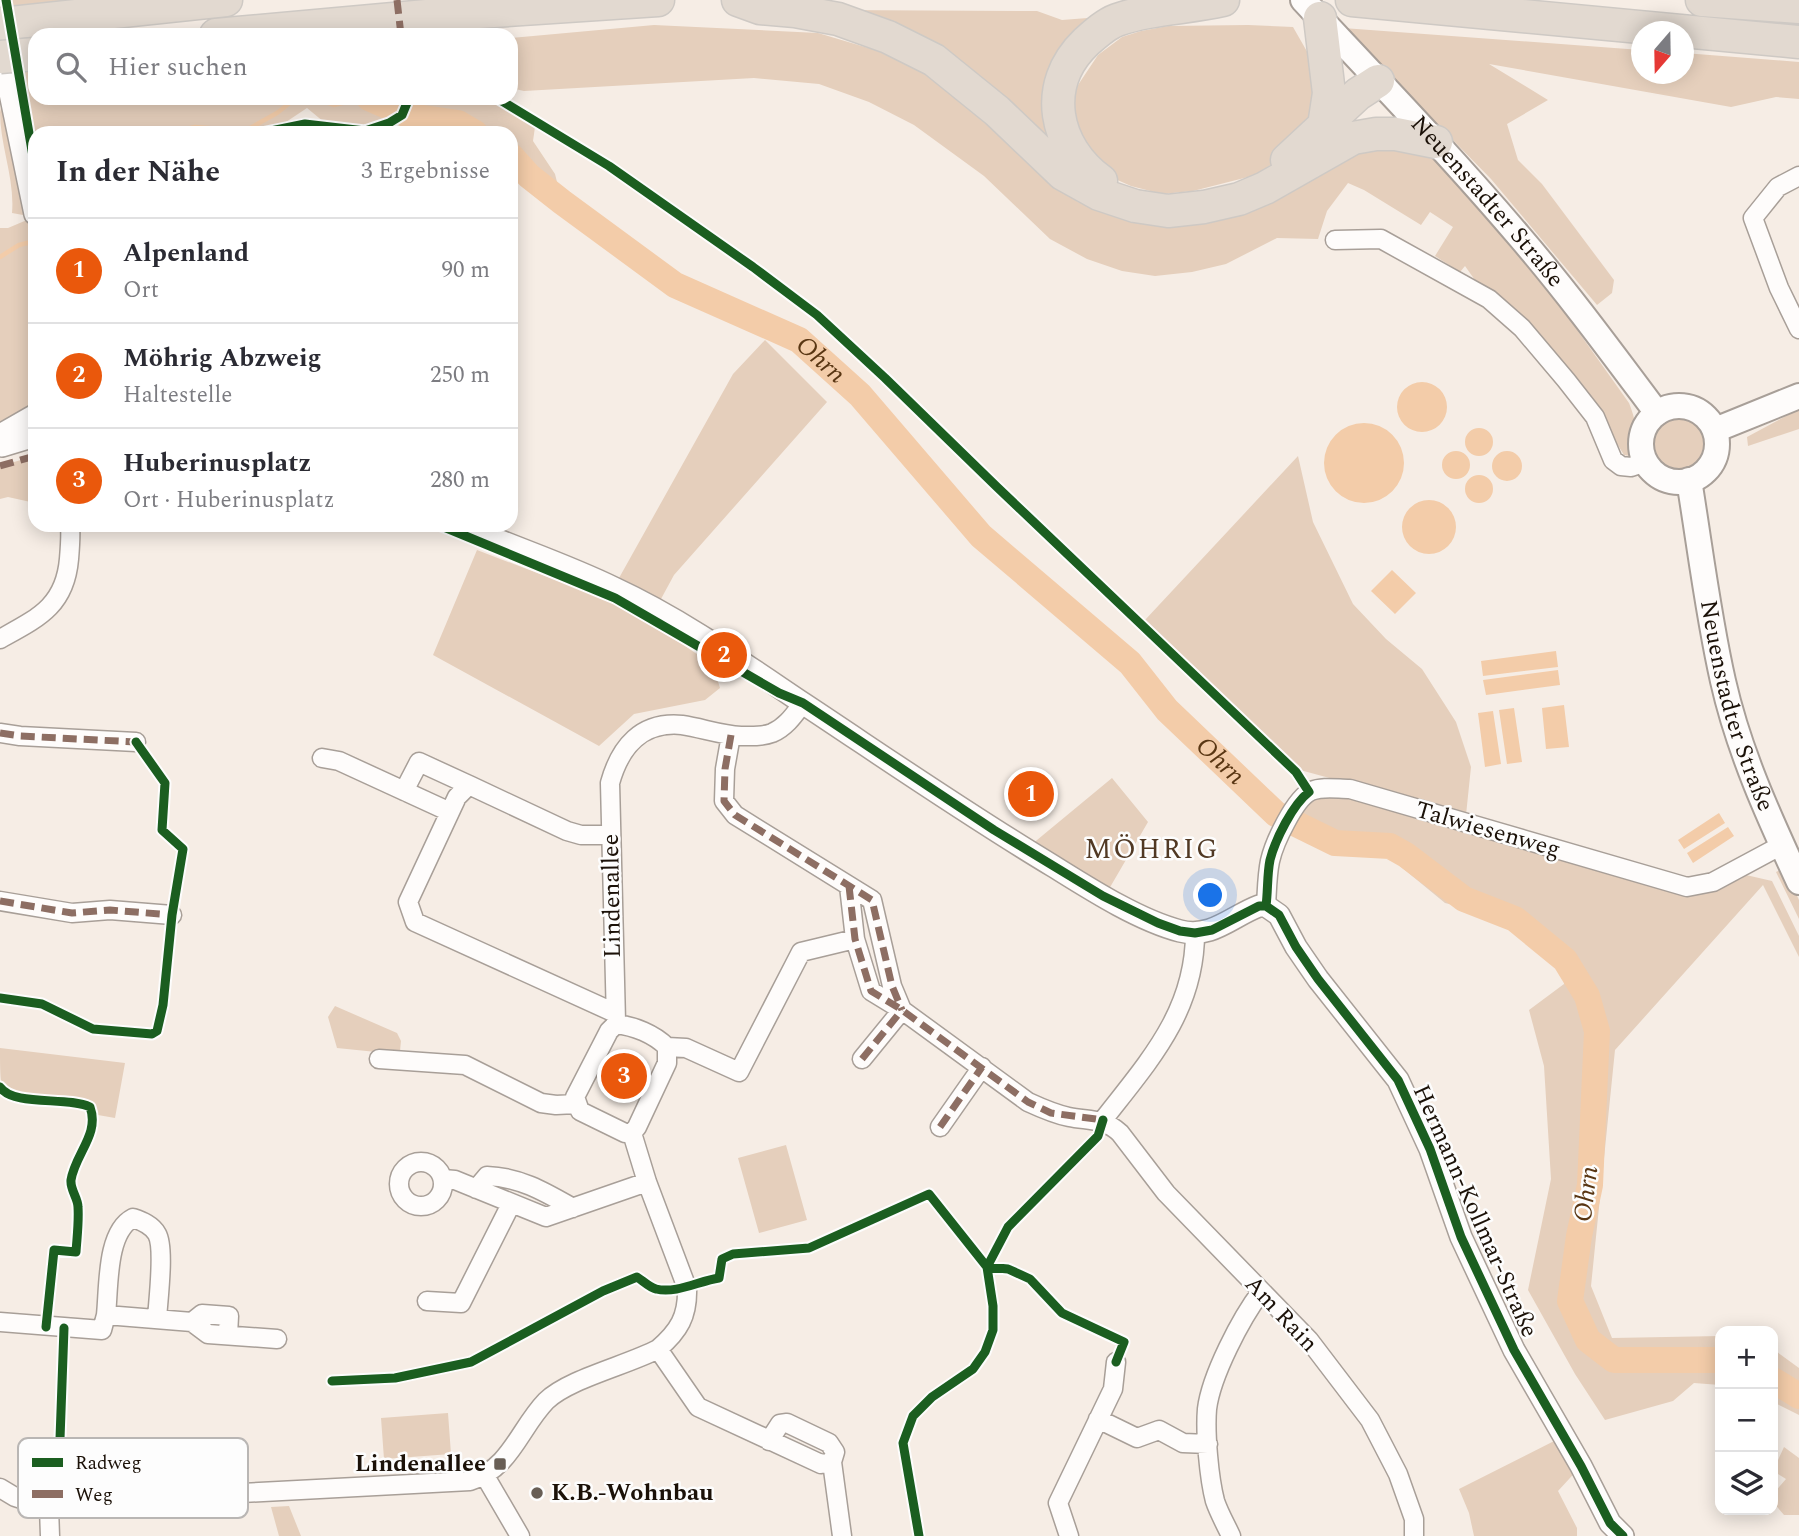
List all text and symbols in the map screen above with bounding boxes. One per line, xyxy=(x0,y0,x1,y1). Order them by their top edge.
north arrow xyxy=(1631,21,1694,84)
search box xyxy=(28,28,518,105)
text: Hier suchen xyxy=(108,47,248,87)
icon: search xyxy=(52,48,90,86)
street label: Neuenstadter Straße xyxy=(1402,107,1573,295)
text: In der Nähe xyxy=(56,149,220,195)
text: 3 Ergebnisse xyxy=(361,154,490,189)
text: Alpenland xyxy=(123,233,249,273)
text: 1 xyxy=(73,253,85,288)
text: 90 m xyxy=(441,253,490,288)
text: Ort xyxy=(123,273,159,308)
water label: Ohrn xyxy=(786,326,855,393)
text: Möhrig Abzweig xyxy=(123,338,322,378)
text: 2 xyxy=(73,358,85,393)
text: 250 m xyxy=(430,358,490,393)
text: Haltestelle xyxy=(123,378,232,413)
text: Huberinusplatz xyxy=(123,443,311,483)
text: 3 xyxy=(73,463,85,498)
text: 280 m xyxy=(430,463,490,498)
text: Ort · Huberinusplatz xyxy=(123,483,335,518)
street label: Neuenstadter Straße xyxy=(1690,597,1783,817)
pin: 2 xyxy=(701,629,747,681)
water label: Ohrn xyxy=(1186,727,1255,795)
pin: 1 xyxy=(1008,768,1054,820)
street label: Talwiesenweg xyxy=(1411,792,1565,868)
district label: MÖHRIG xyxy=(1085,828,1219,871)
street label: Lindenallee xyxy=(593,833,631,959)
your location xyxy=(1193,878,1227,912)
pin: 3 xyxy=(601,1050,647,1102)
street label: Hermann-Kollmar-Straße xyxy=(1403,1079,1547,1343)
water label: Ohrn xyxy=(1563,1164,1609,1224)
street label: Am Rain xyxy=(1236,1267,1326,1361)
map controls xyxy=(1715,1326,1778,1515)
button: + xyxy=(1715,1326,1778,1389)
button: − xyxy=(1715,1389,1778,1452)
legend xyxy=(18,1438,248,1518)
place label: Lindenallee xyxy=(355,1446,486,1482)
text: Radweg xyxy=(75,1449,142,1478)
button: layers xyxy=(1715,1452,1778,1515)
marker: Lindenallee xyxy=(492,1456,508,1472)
place label: K.B.-Wohnbau xyxy=(551,1475,713,1511)
text: Weg xyxy=(75,1481,113,1510)
marker: K.B.-Wohnbau xyxy=(529,1485,545,1501)

